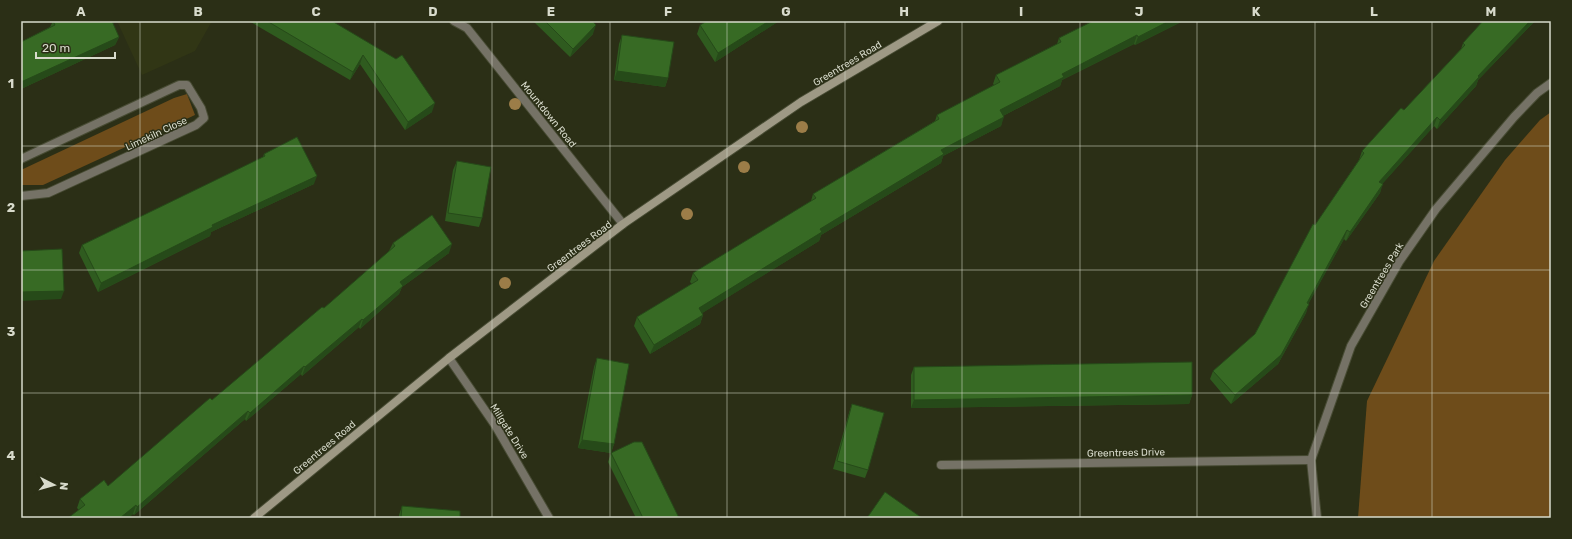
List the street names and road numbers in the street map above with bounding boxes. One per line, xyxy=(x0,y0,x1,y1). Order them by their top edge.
street label: Greentrees Road xyxy=(811,39,884,89)
street label: Mountdown Road xyxy=(518,79,579,150)
street label: Limekiln Close xyxy=(124,114,189,153)
street label: Greentrees Road xyxy=(545,219,614,275)
street label: Greentrees Park xyxy=(1357,240,1407,311)
street label: Millgate Drive xyxy=(487,402,531,462)
street label: Greentrees Road xyxy=(291,418,358,477)
street label: Greentrees Drive xyxy=(1087,446,1166,460)

